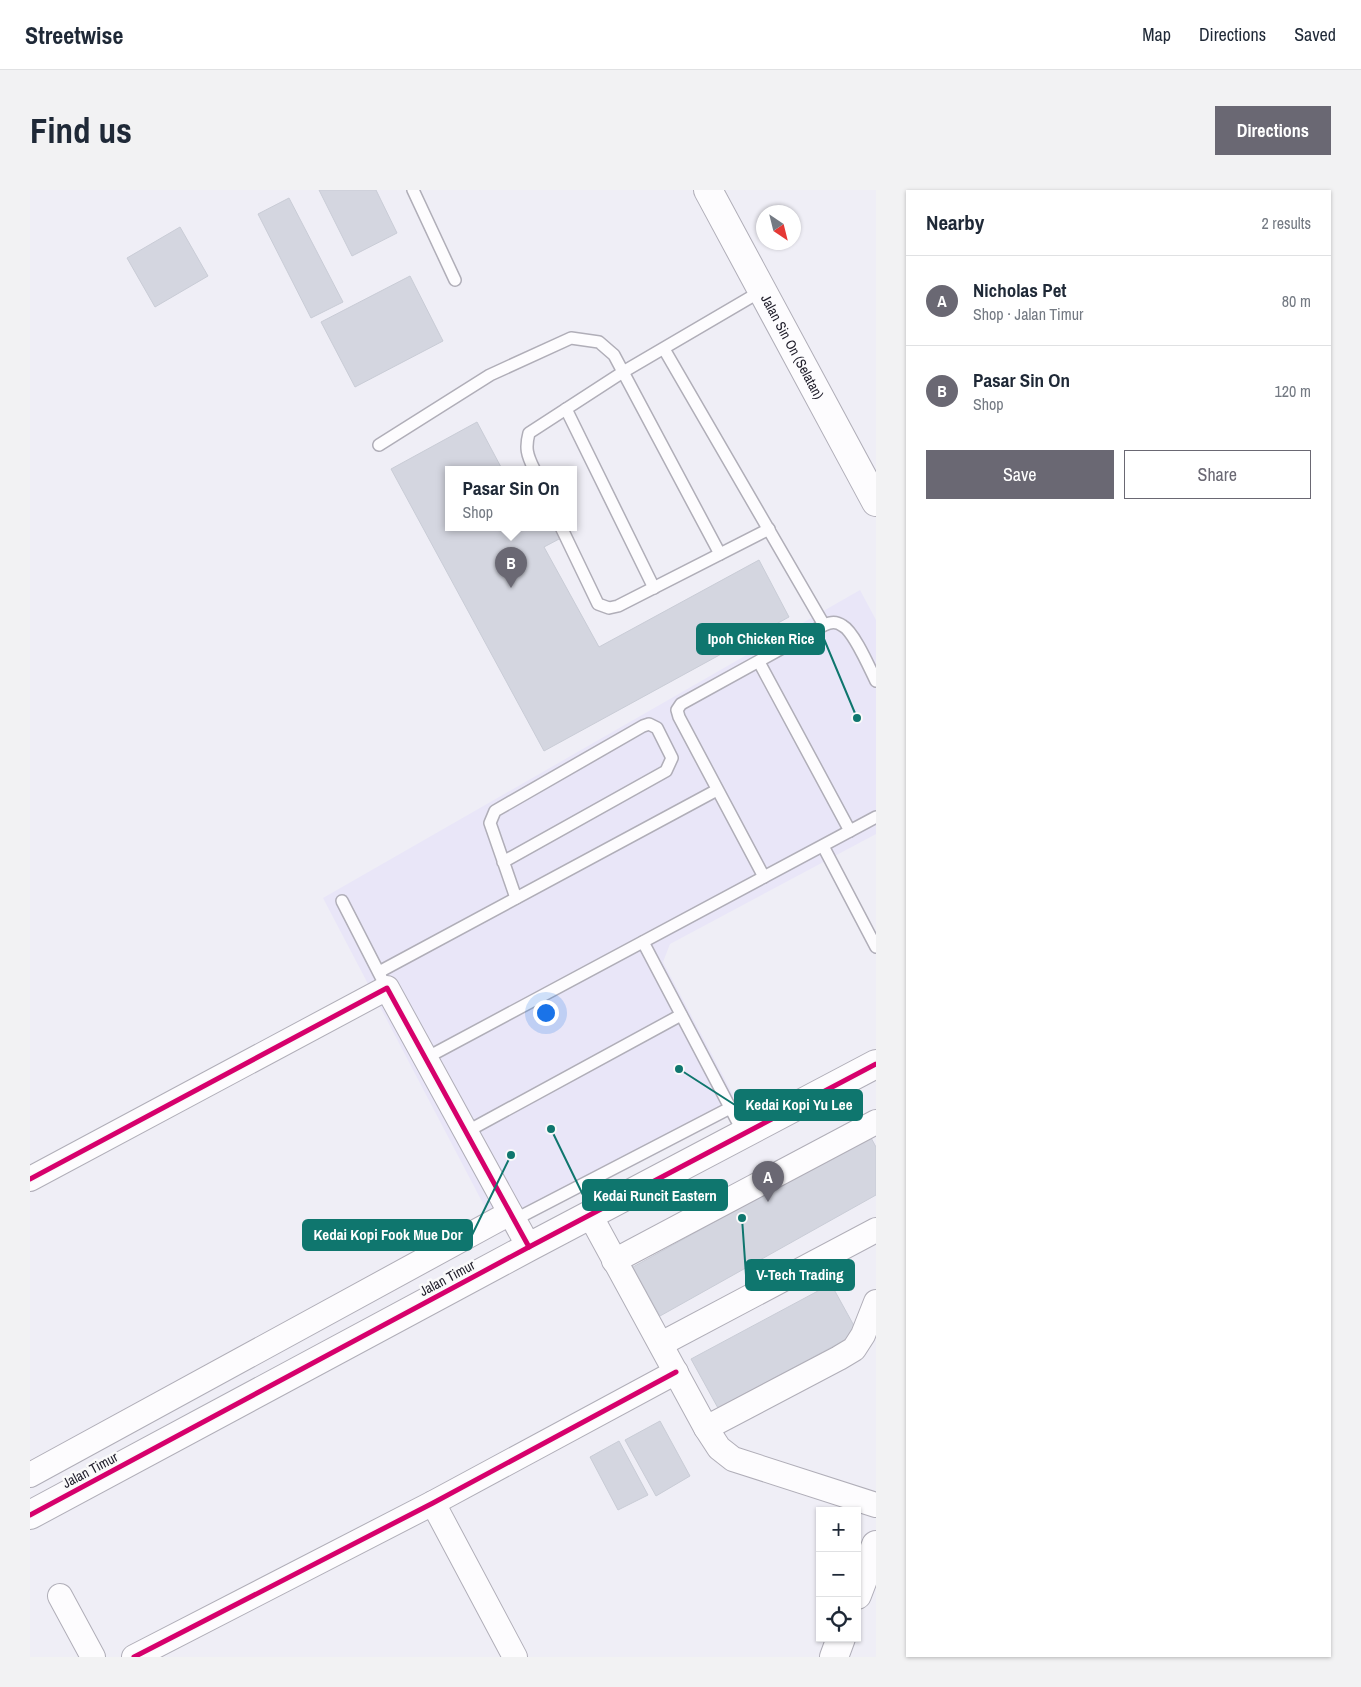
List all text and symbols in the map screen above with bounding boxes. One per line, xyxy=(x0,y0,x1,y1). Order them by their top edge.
text: Streetwise xyxy=(25,19,123,51)
text: Map xyxy=(1142,22,1171,47)
text: Directions xyxy=(1199,22,1266,47)
text: Saved xyxy=(1294,22,1336,47)
button: Directions xyxy=(1215,106,1331,155)
text: Find us xyxy=(30,107,132,154)
north arrow xyxy=(756,205,801,250)
text: Nearby xyxy=(926,208,984,237)
text: 2 results xyxy=(1261,212,1311,234)
text: Nicholas Pet xyxy=(973,277,1067,303)
text: A xyxy=(937,290,947,312)
text: 80 m xyxy=(1282,290,1311,312)
street label: Jalan Sin On (Selatan) xyxy=(757,291,828,402)
text: Shop · Jalan Timur xyxy=(973,303,1083,325)
text: Pasar Sin On xyxy=(973,367,1070,393)
text: B xyxy=(937,380,947,402)
text: 120 m xyxy=(1275,380,1311,402)
text: Shop xyxy=(973,393,1004,415)
button: Save xyxy=(926,450,1114,499)
button: Share xyxy=(1124,450,1311,499)
popup xyxy=(445,466,577,531)
text: Pasar Sin On xyxy=(463,475,560,501)
text: Shop xyxy=(463,501,493,523)
pin: B xyxy=(495,547,527,588)
callout: Ipoh Chicken Rice xyxy=(697,624,824,654)
text: Ipoh Chicken Rice xyxy=(708,628,814,649)
your location xyxy=(533,1000,559,1026)
callout: Kedai Kopi Yu Lee xyxy=(735,1090,862,1120)
text: Kedai Kopi Yu Lee xyxy=(745,1094,853,1115)
pin: A xyxy=(752,1161,784,1202)
callout: Kedai Runcit Eastern xyxy=(583,1180,727,1210)
text: Kedai Runcit Eastern xyxy=(593,1185,717,1206)
callout: Kedai Kopi Fook Mue Dor xyxy=(303,1220,472,1250)
text: Kedai Kopi Fook Mue Dor xyxy=(313,1224,463,1245)
street label: Jalan Timur xyxy=(416,1256,478,1300)
callout: V-Tech Trading xyxy=(746,1260,854,1290)
text: V-Tech Trading xyxy=(756,1264,844,1285)
street label: Jalan Timur xyxy=(59,1448,121,1492)
map controls xyxy=(816,1507,861,1642)
button: + xyxy=(816,1507,861,1552)
button: − xyxy=(816,1552,861,1597)
button: locate xyxy=(816,1597,861,1642)

